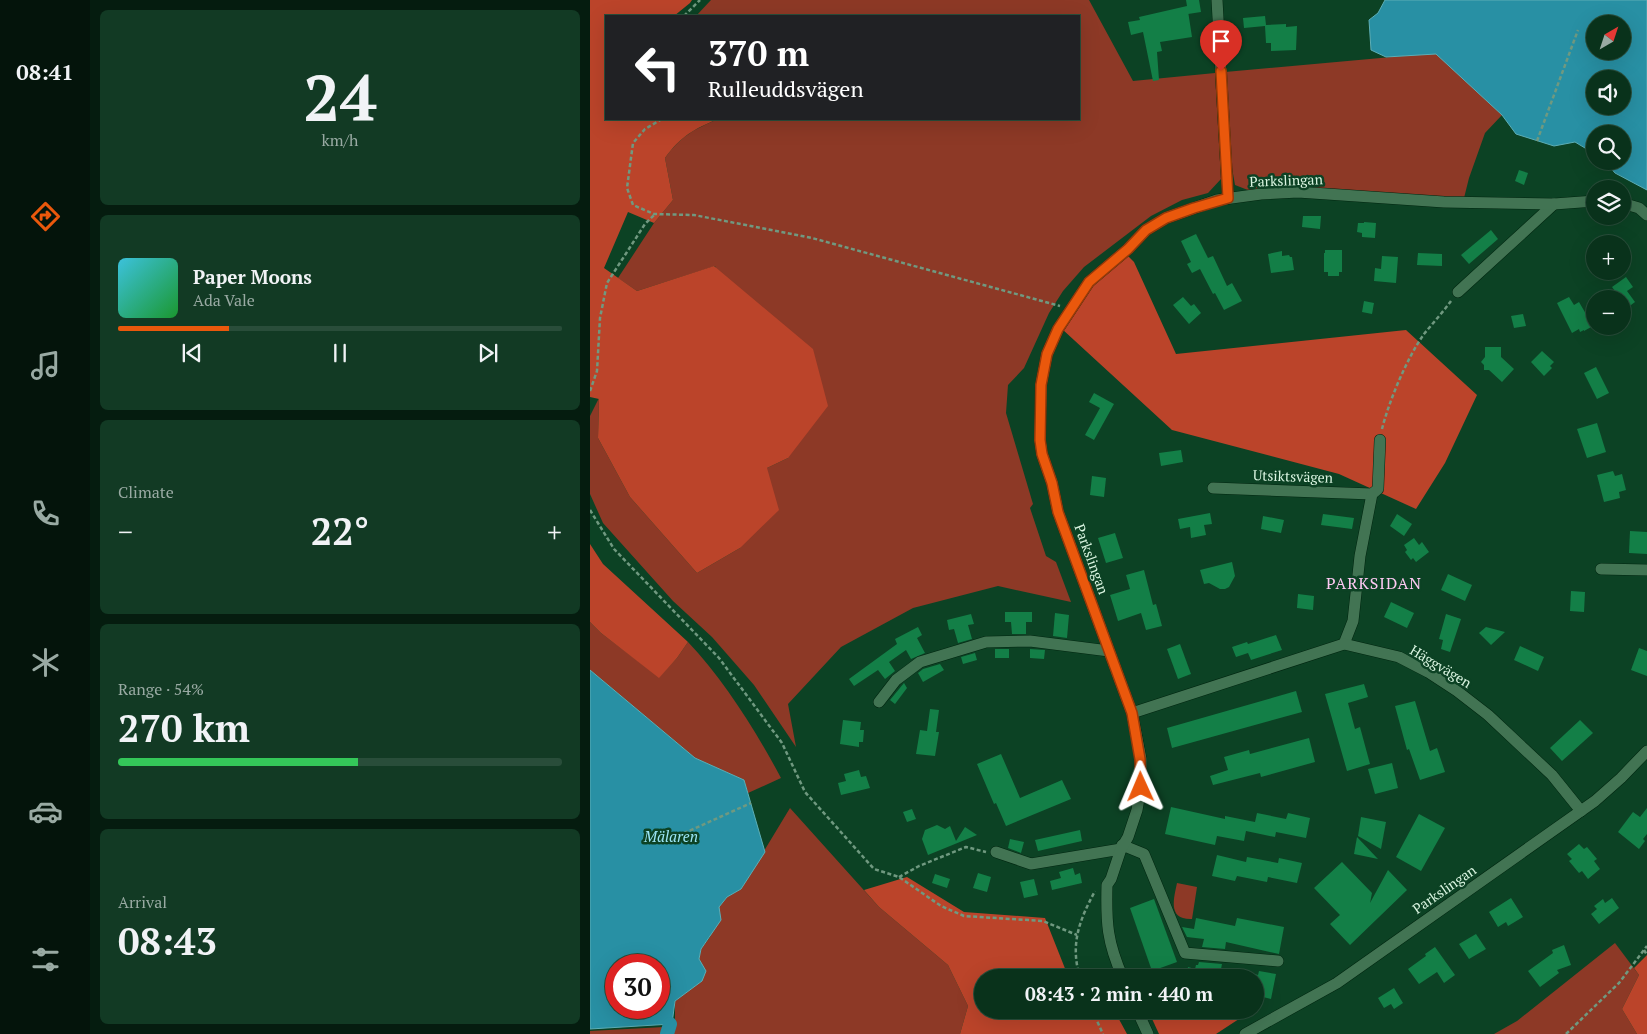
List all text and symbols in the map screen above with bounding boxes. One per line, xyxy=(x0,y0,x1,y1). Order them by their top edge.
north arrow xyxy=(1586,15,1631,60)
map controls xyxy=(1586,15,1631,335)
pin xyxy=(1200,20,1242,71)
icon: arrive xyxy=(1207,27,1235,55)
text: 370 m xyxy=(708,30,809,76)
icon: left xyxy=(625,35,690,100)
text: 24 xyxy=(303,53,377,140)
text: 08:41 xyxy=(16,57,74,86)
button: sound xyxy=(1586,70,1631,115)
text: Rulleuddsvägen xyxy=(708,74,864,103)
button: search xyxy=(1586,125,1631,170)
text: km/h xyxy=(322,129,358,151)
street label: Parkslingan xyxy=(1249,169,1324,191)
button: layers xyxy=(1586,180,1631,225)
icon: directions xyxy=(28,199,63,234)
button: + xyxy=(1586,235,1631,280)
text: Paper Moons xyxy=(193,264,312,289)
text: Ada Vale xyxy=(193,289,255,311)
button: − xyxy=(1586,290,1631,335)
icon: previous xyxy=(178,339,206,367)
icon: pause xyxy=(326,339,354,367)
icon: next xyxy=(474,339,502,367)
icon: music xyxy=(28,348,63,383)
street label: Utsiktsvägen xyxy=(1253,465,1334,487)
text: Climate xyxy=(118,481,174,503)
icon: phone xyxy=(28,496,63,531)
text: 22° xyxy=(311,506,369,556)
text: − xyxy=(118,513,133,550)
text: + xyxy=(547,513,562,550)
street label: Parkslingan xyxy=(1070,521,1114,597)
district label: PARKSIDAN xyxy=(1326,572,1422,594)
street label: Häggvägen xyxy=(1407,640,1476,692)
icon: climate xyxy=(28,645,63,680)
text: Range · 54% xyxy=(118,678,204,700)
text: 270 km xyxy=(118,703,250,753)
position arrow xyxy=(1114,760,1166,812)
icon: car xyxy=(28,794,63,829)
water label: Mälaren xyxy=(643,826,698,846)
street label: Parkslingan xyxy=(1408,860,1480,918)
text: Arrival xyxy=(118,891,167,913)
text: 08:43 xyxy=(118,916,217,966)
icon: filters xyxy=(28,942,63,977)
speed limit sign: 30 xyxy=(605,954,670,1019)
text: 08:43 · 2 min · 440 m xyxy=(1025,981,1213,1006)

